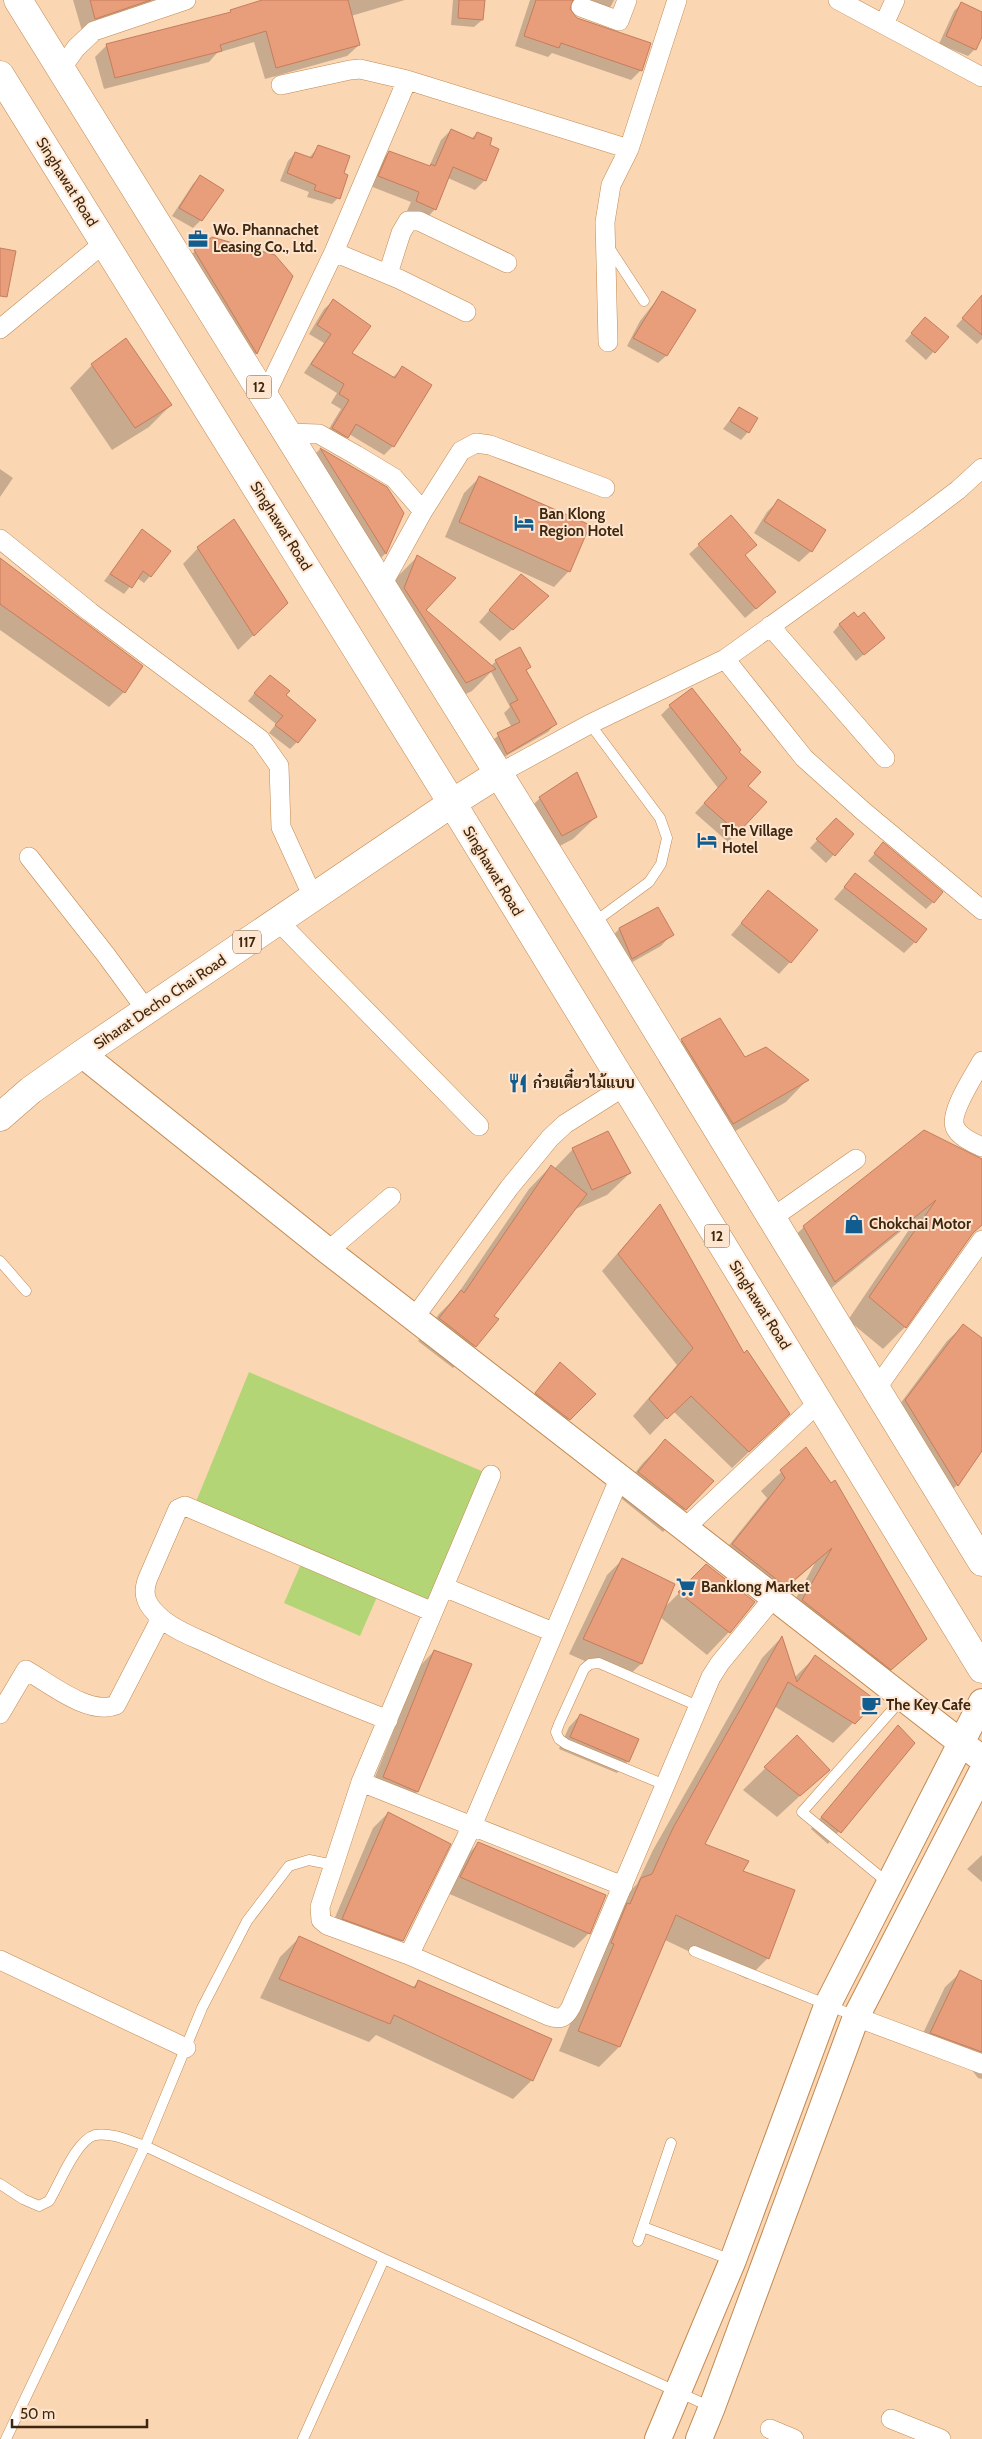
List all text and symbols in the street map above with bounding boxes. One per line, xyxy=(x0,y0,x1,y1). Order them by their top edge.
street label: Singhawat Road xyxy=(32,134,102,230)
place label: Wo. Phannachet Leasing Co., Ltd. xyxy=(213,221,319,256)
office icon: Wo. Phannachet Leasing Co., Ltd. xyxy=(187,228,209,250)
road number: 12 xyxy=(246,376,272,398)
street label: Singhawat Road xyxy=(246,478,316,574)
place label: Ban Klong Region Hotel xyxy=(539,505,624,540)
hotel icon: Ban Klong Region Hotel xyxy=(513,512,535,534)
place label: The Village Hotel xyxy=(722,822,793,857)
street label: Singhawat Road xyxy=(459,823,527,919)
hotel icon: The Village Hotel xyxy=(696,829,718,851)
road number: 117 xyxy=(233,930,261,954)
street label: Siharat Decho Chai Road xyxy=(90,951,230,1053)
place label: ก๋วยเตี๋ยวไม้แบบ xyxy=(533,1068,635,1092)
restaurant icon: ก๋วยเตี๋ยวไม้แบบ xyxy=(507,1072,529,1094)
shop icon: Chokchai Motor xyxy=(843,1213,865,1235)
place label: Chokchai Motor xyxy=(869,1215,971,1233)
road number: 12 xyxy=(704,1224,730,1248)
street label: Singhawat Road xyxy=(725,1257,795,1353)
supermarket icon: Banklong Market xyxy=(675,1576,697,1598)
place label: Banklong Market xyxy=(701,1578,810,1596)
cafe icon: The Key Cafe xyxy=(860,1694,882,1716)
place label: The Key Cafe xyxy=(886,1696,971,1714)
scale bar xyxy=(12,2396,148,2428)
text: 50 m xyxy=(20,2405,55,2423)

